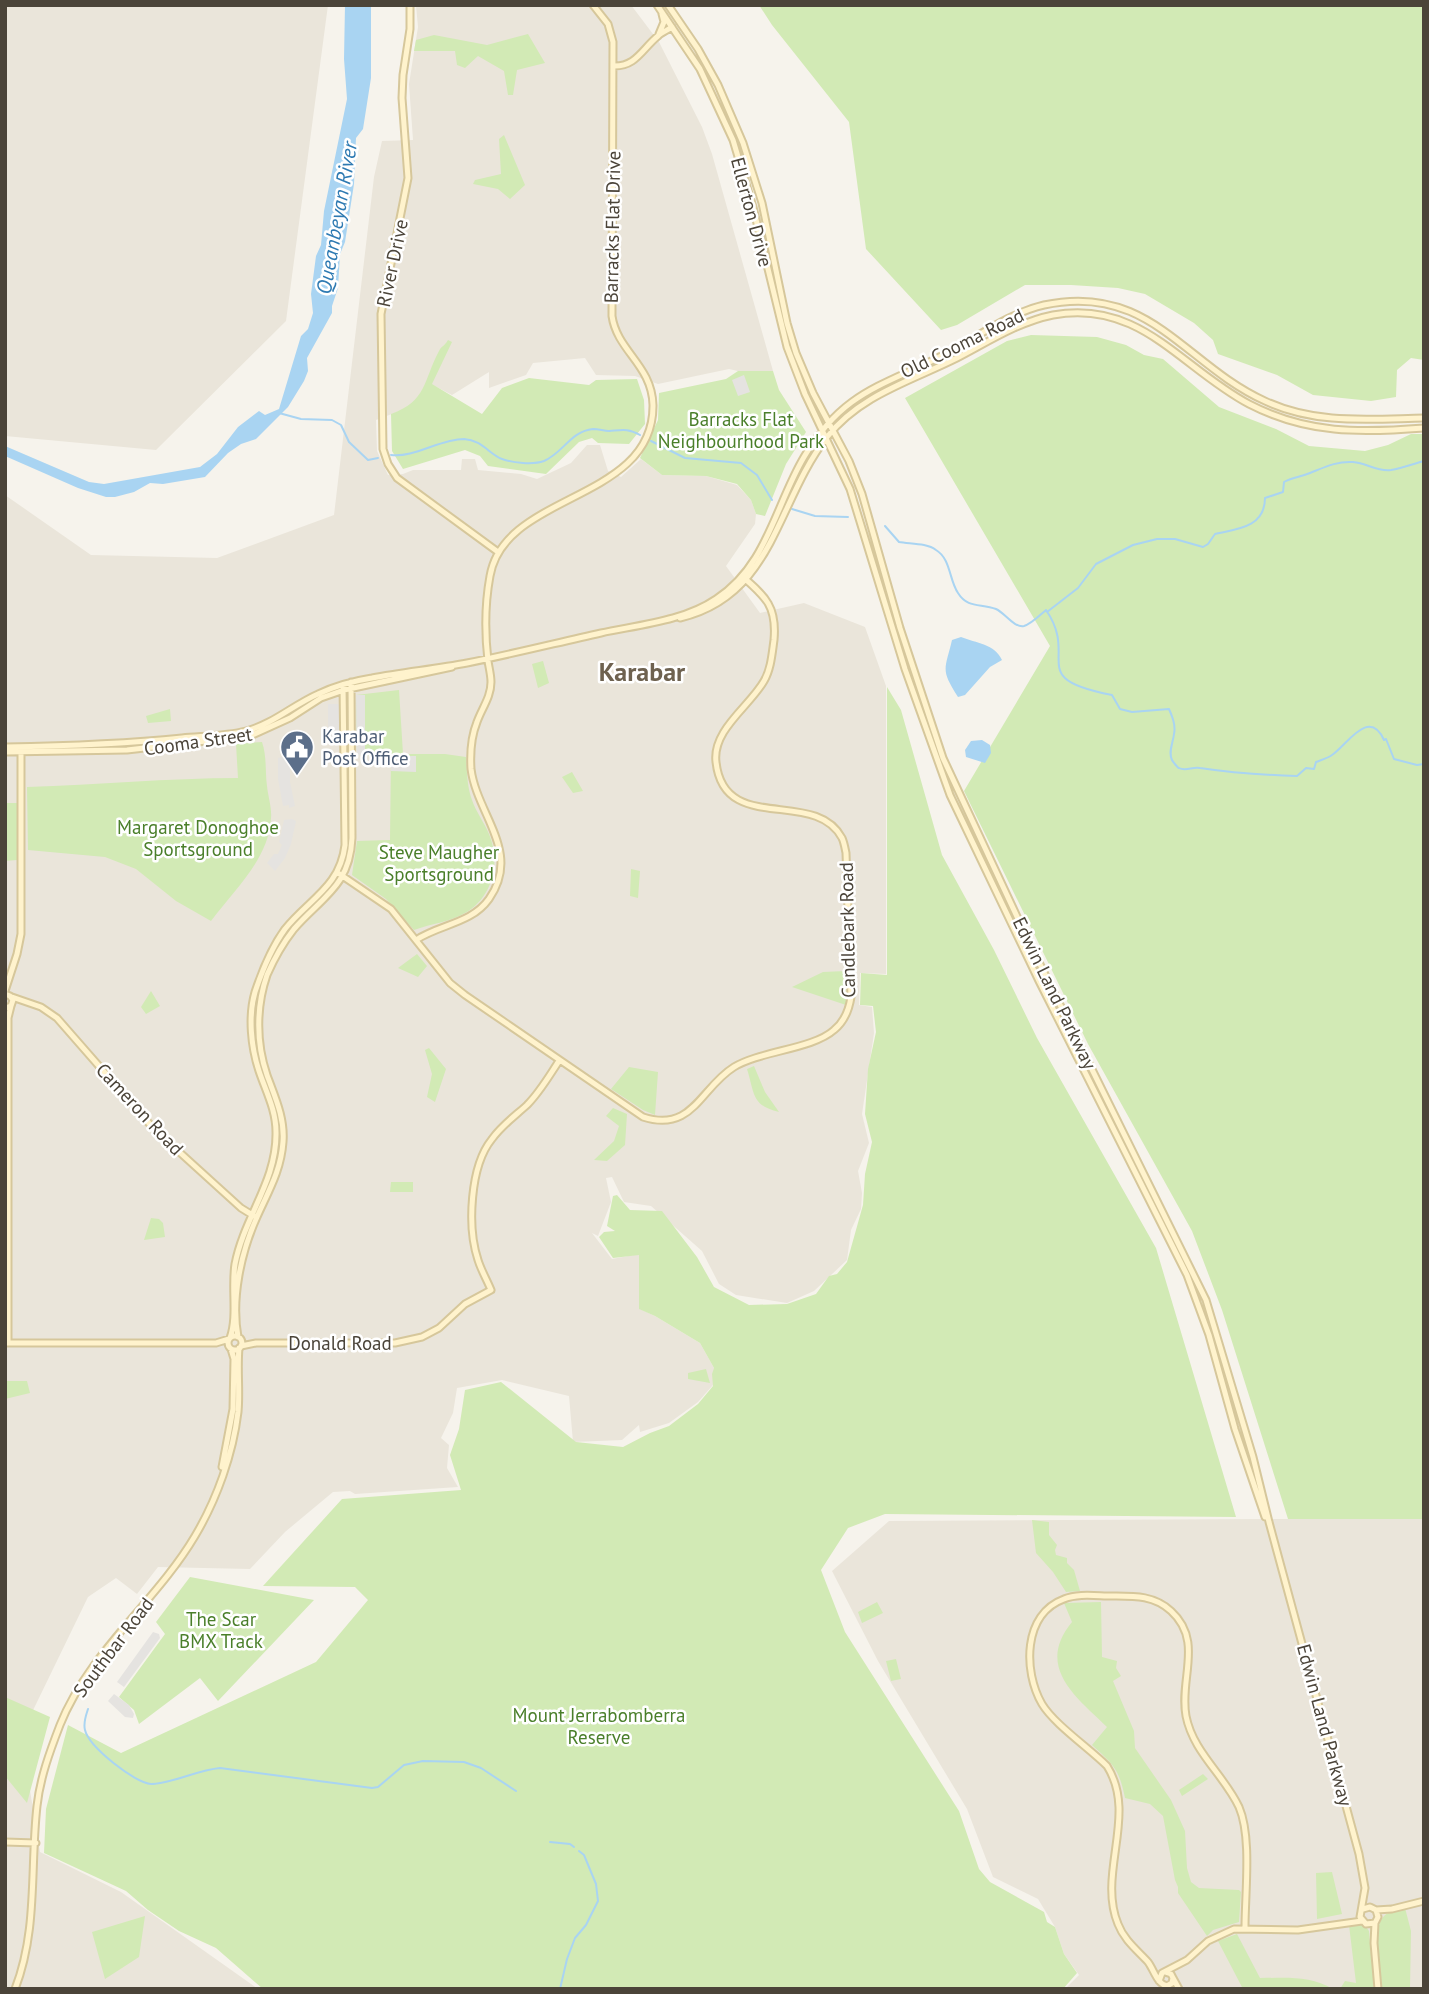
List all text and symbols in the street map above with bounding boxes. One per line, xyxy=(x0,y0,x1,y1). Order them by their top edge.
water label: Queanbeyan River xyxy=(310,138,364,296)
street label: Barracks Flat Drive xyxy=(599,151,625,303)
street label: Ellerton Drive xyxy=(726,155,778,269)
street label: River Drive xyxy=(371,217,413,309)
street label: Old Cooma Road xyxy=(896,303,1028,383)
park label: Barracks Flat Neighbourhood Park xyxy=(658,407,824,453)
district label: Karabar xyxy=(599,655,686,688)
street label: Cooma Street xyxy=(142,721,254,760)
place label: Karabar Post Office xyxy=(322,724,409,770)
public building icon: Karabar Post Office xyxy=(278,728,316,777)
park label: Margaret Donoghoe Sportsground xyxy=(117,815,279,861)
park label: Steve Maugher Sportsground xyxy=(379,840,500,886)
street label: Candlebark Road xyxy=(834,862,860,998)
street label: Edwin Land Parkway xyxy=(1008,913,1102,1073)
street label: Cameron Road xyxy=(91,1058,189,1160)
street label: Donald Road xyxy=(288,1331,392,1355)
street label: Southbar Road xyxy=(68,1592,158,1702)
park label: The Scar BMX Track xyxy=(179,1607,263,1653)
street label: Edwin Land Parkway xyxy=(1292,1641,1358,1809)
park label: Mount Jerrabomberra Reserve xyxy=(512,1703,686,1749)

